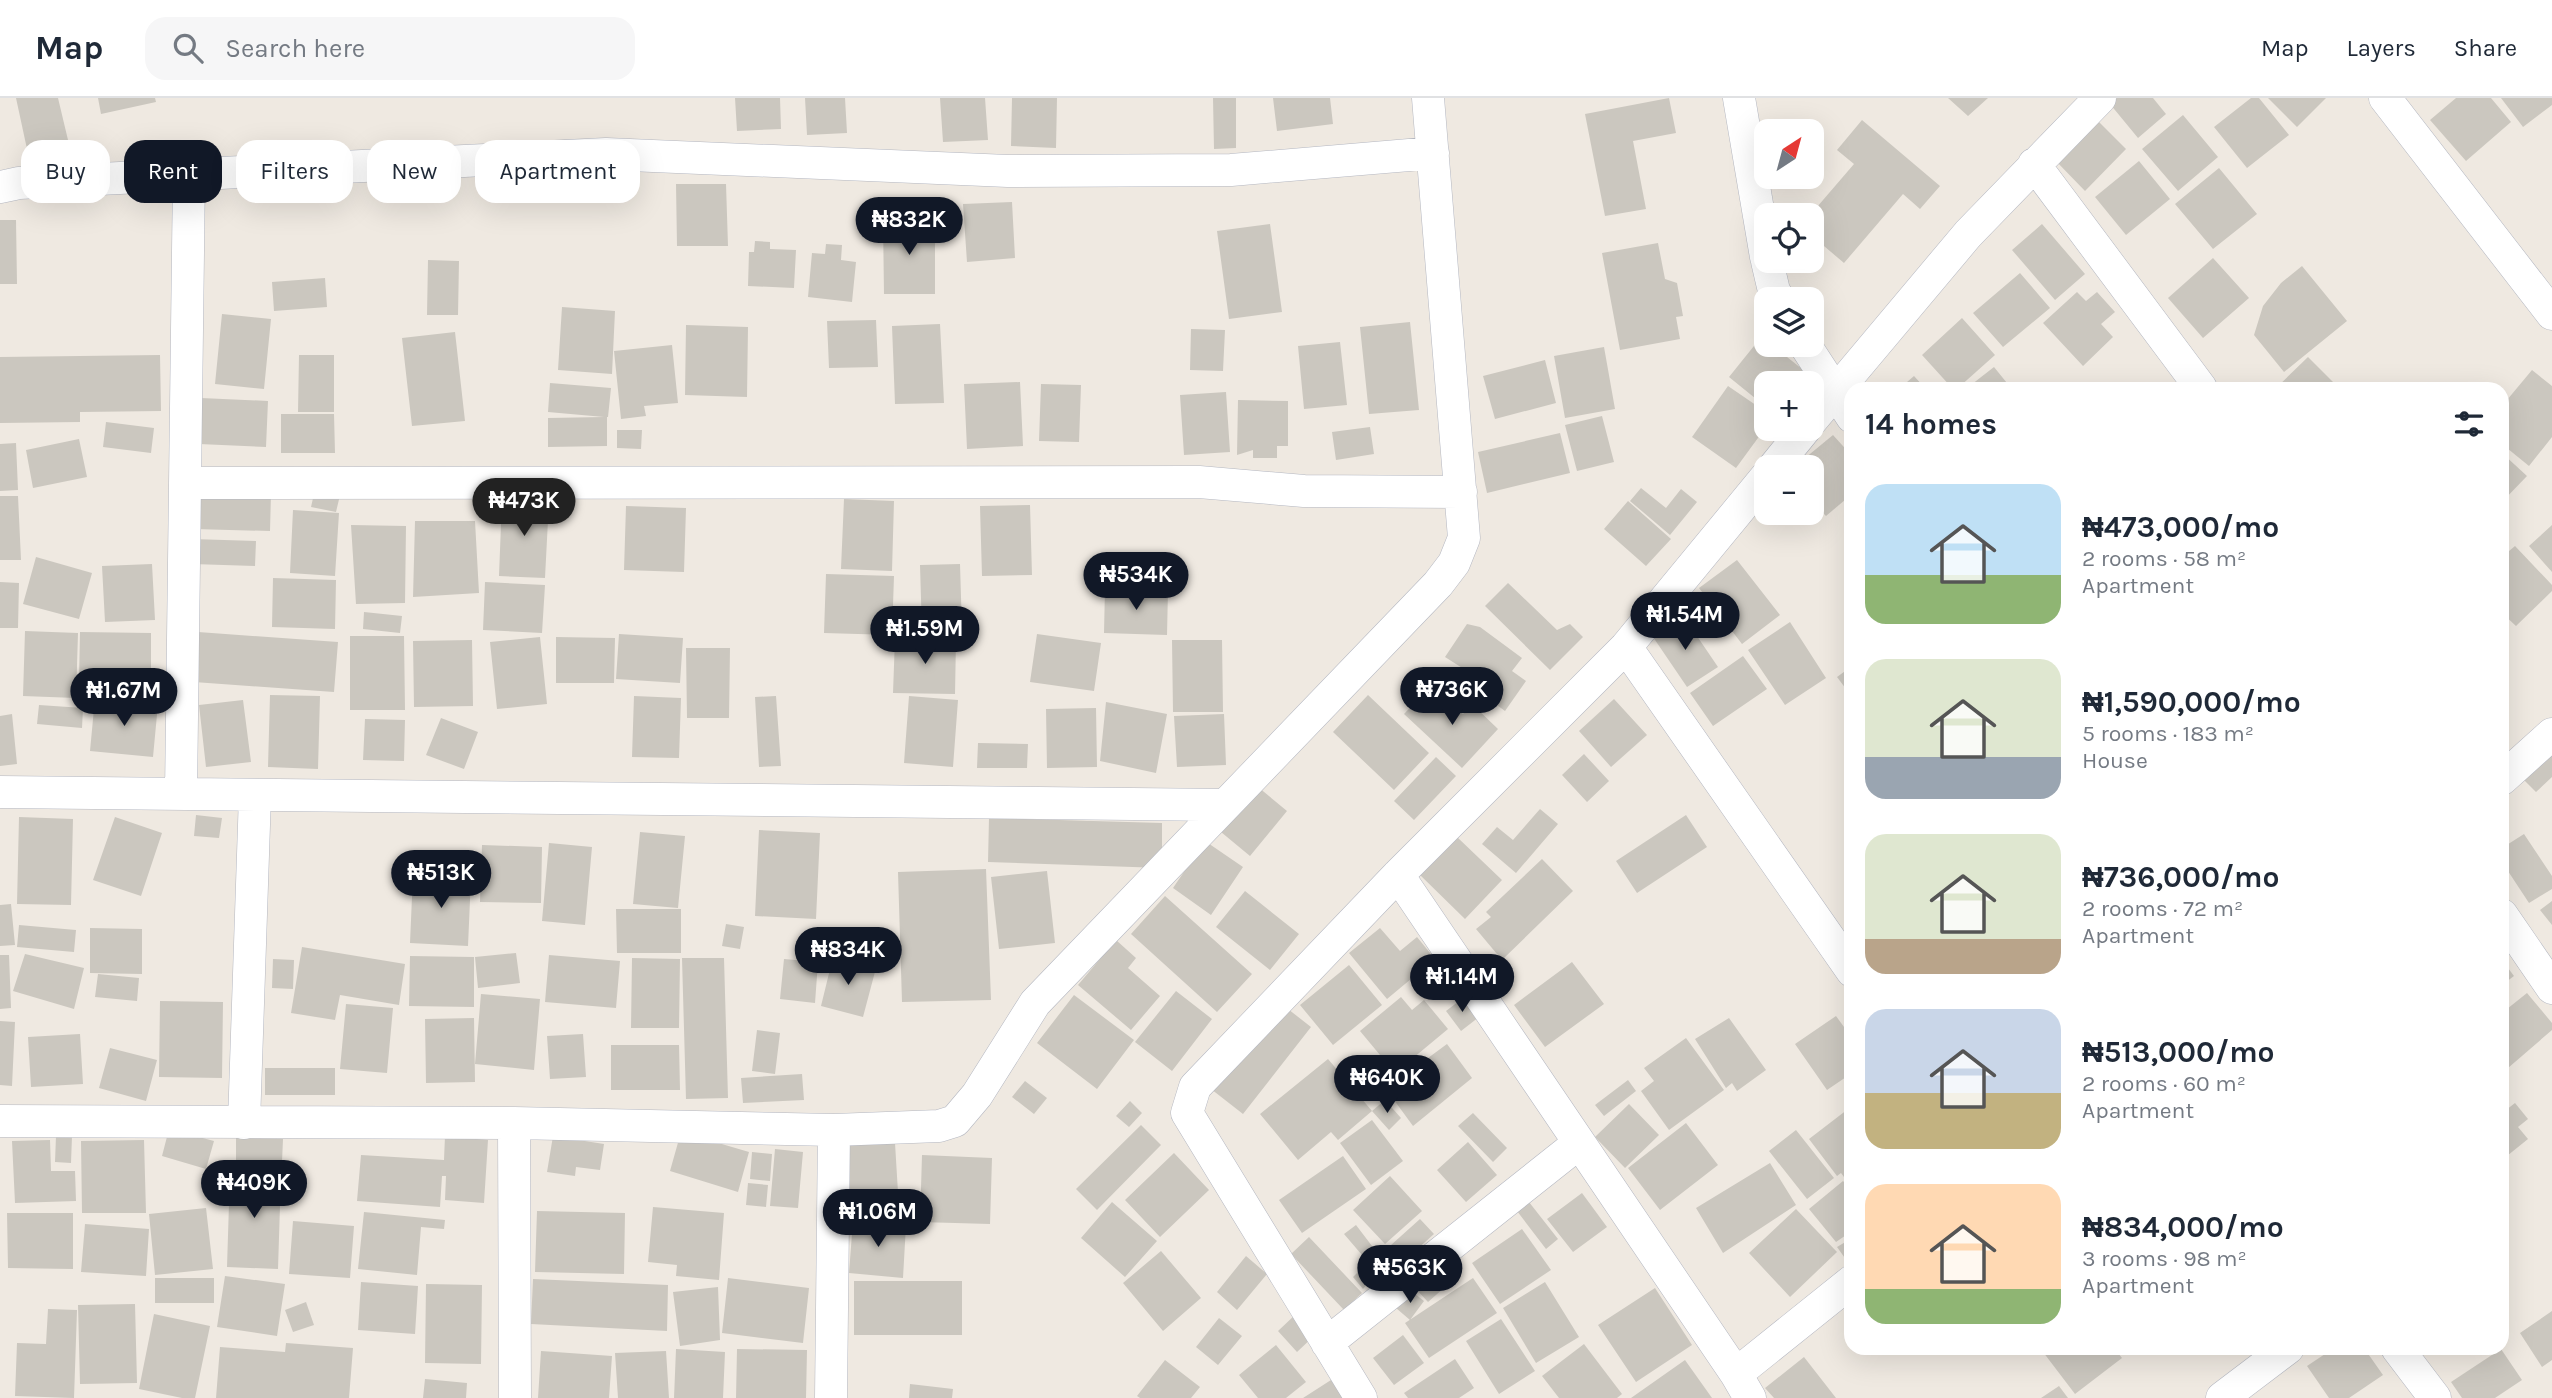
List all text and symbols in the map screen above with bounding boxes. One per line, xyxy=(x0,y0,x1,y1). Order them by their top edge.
search box xyxy=(145,17,635,80)
text: Map xyxy=(35,29,103,67)
icon: search xyxy=(169,29,207,67)
text: Search here xyxy=(225,33,365,64)
text: Map xyxy=(2261,34,2309,62)
text: Layers xyxy=(2347,34,2416,62)
text: Share xyxy=(2454,34,2517,62)
north arrow xyxy=(1754,119,1824,189)
map controls xyxy=(1754,119,1824,525)
chip: Buy xyxy=(21,140,110,203)
chip: Rent xyxy=(124,140,222,203)
chip: Filters xyxy=(236,140,353,203)
chip: New xyxy=(367,140,461,203)
chip: Apartment xyxy=(475,140,640,203)
pin: ₦832K xyxy=(860,198,958,257)
button: locate xyxy=(1754,203,1824,273)
text: ₦832K xyxy=(872,206,946,233)
button: layers xyxy=(1754,287,1824,357)
button: + xyxy=(1754,371,1824,441)
icon: filters xyxy=(2450,405,2488,443)
text: 14 homes xyxy=(1865,406,1997,442)
button: − xyxy=(1754,455,1824,525)
pin: ₦473K xyxy=(475,478,573,538)
text: ₦473K xyxy=(488,487,560,514)
text: ₦473,000/mo xyxy=(2082,509,2279,545)
icon: home xyxy=(1921,512,2005,596)
text: 2 rooms · 58 m² xyxy=(2082,545,2246,572)
pin: ₦534K xyxy=(1087,552,1185,612)
text: ₦534K xyxy=(1099,561,1173,588)
text: Apartment xyxy=(2082,572,2194,599)
pin: ₦1.54M xyxy=(1628,592,1742,652)
text: ₦1.54M xyxy=(1647,601,1723,628)
pin: ₦1.59M xyxy=(868,606,982,666)
text: ₦1.59M xyxy=(886,615,964,642)
pin: ₦1.67M xyxy=(67,668,181,728)
pin: ₦736K xyxy=(1403,668,1501,727)
text: ₦736K xyxy=(1416,676,1488,703)
text: ₦1.67M xyxy=(86,677,162,704)
text: ₦1,590,000/mo xyxy=(2082,684,2301,720)
icon: home xyxy=(1921,687,2005,771)
text: 5 rooms · 183 m² xyxy=(2082,720,2254,747)
text: House xyxy=(2082,747,2148,774)
pin: ₦513K xyxy=(392,850,490,910)
text: ₦513K xyxy=(407,859,475,886)
text: ₦736,000/mo xyxy=(2082,859,2280,895)
icon: home xyxy=(1921,862,2005,946)
text: 2 rooms · 72 m² xyxy=(2082,895,2243,922)
text: Apartment xyxy=(2082,922,2194,949)
pin: ₦834K xyxy=(799,928,897,987)
text: ₦834K xyxy=(811,936,885,963)
pin: ₦1.14M xyxy=(1405,954,1519,1014)
text: ₦1.14M xyxy=(1426,963,1498,990)
text: ₦513,000/mo xyxy=(2082,1034,2275,1070)
icon: home xyxy=(1921,1037,2005,1121)
pin: ₦640K xyxy=(1338,1056,1436,1115)
text: ₦640K xyxy=(1350,1064,1424,1091)
text: 2 rooms · 60 m² xyxy=(2082,1070,2246,1097)
text: Apartment xyxy=(2082,1097,2194,1124)
pin: ₦409K xyxy=(205,1160,303,1220)
text: ₦409K xyxy=(217,1169,291,1196)
pin: ₦1.06M xyxy=(821,1190,935,1249)
text: ₦1.06M xyxy=(839,1198,917,1225)
text: ₦834,000/mo xyxy=(2082,1209,2284,1245)
icon: home xyxy=(1921,1212,2005,1296)
text: 3 rooms · 98 m² xyxy=(2082,1245,2247,1272)
pin: ₦563K xyxy=(1361,1246,1459,1305)
text: ₦563K xyxy=(1373,1254,1447,1281)
text: Apartment xyxy=(2082,1272,2194,1299)

